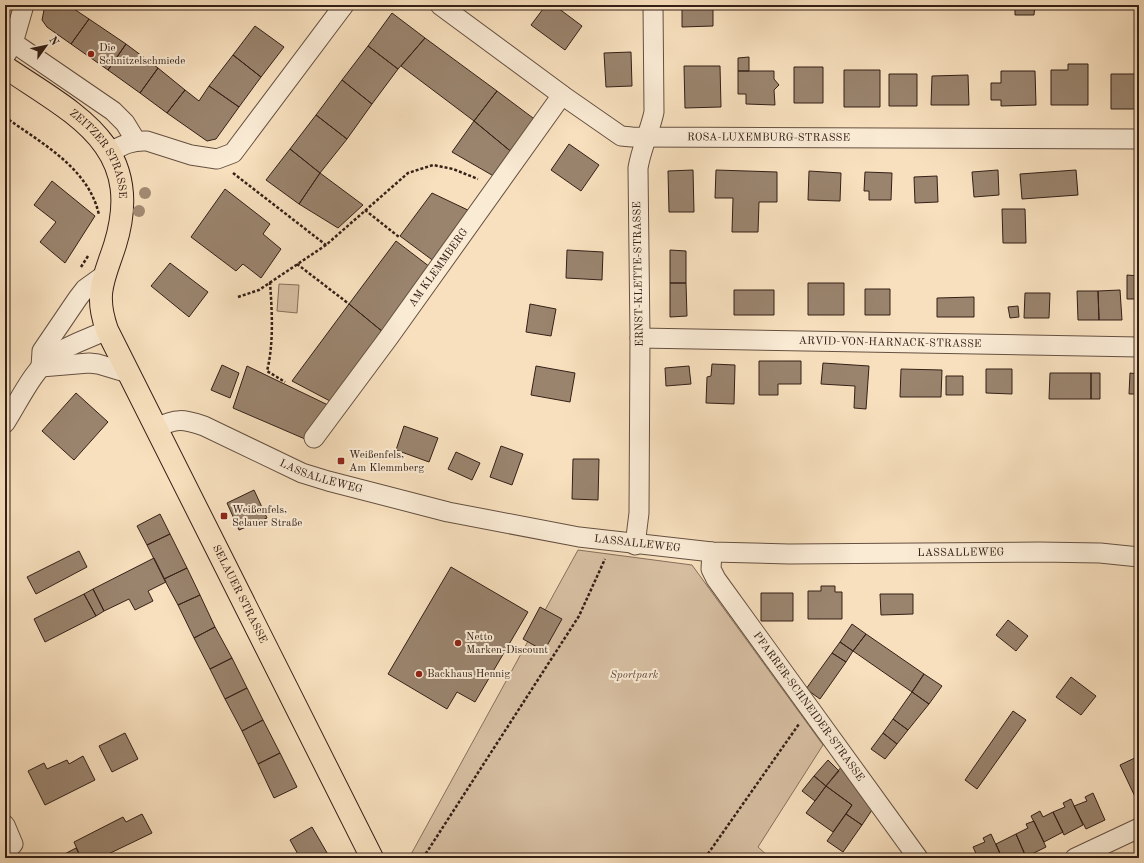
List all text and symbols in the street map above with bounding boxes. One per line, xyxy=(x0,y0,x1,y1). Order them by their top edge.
north arrow xyxy=(26,26,66,66)
text: N xyxy=(46,35,60,48)
place label: Die Schnitzelschmiede xyxy=(99,43,185,67)
marker: Die Schnitzelschmiede xyxy=(86,49,96,59)
street label: ZEITZER STRASSE xyxy=(67,107,128,199)
street label: ROSA-LUXEMBURG-STRASSE xyxy=(687,132,850,143)
street label: ERNST-KLETTE-STRASSE xyxy=(632,201,646,347)
street label: AM KLEMMBERG xyxy=(407,226,470,309)
street label: ARVID-VON-HARNACK-STRASSE xyxy=(798,335,981,350)
place label: Weißenfels, Am Klemmberg xyxy=(349,450,424,474)
marker: Weißenfels, Am Klemmberg xyxy=(336,456,346,466)
street label: LASSALLEWEG xyxy=(278,458,364,495)
place label: Weißenfels, Selauer Straße xyxy=(232,505,302,529)
marker: Weißenfels, Selauer Straße xyxy=(219,511,229,521)
street label: LASSALLEWEG xyxy=(593,533,681,554)
street label: SELAUER STRASSE xyxy=(210,543,269,645)
street label: LASSALLEWEG xyxy=(917,547,1005,558)
street label: PFARRER-SCHNEIDER-STRASSE xyxy=(751,630,866,783)
place label: Netto Marken-Discount xyxy=(466,632,548,656)
marker: Netto Marken-Discount xyxy=(453,638,463,648)
marker: Backhaus Hennig xyxy=(414,669,424,679)
place label: Backhaus Hennig xyxy=(427,669,510,680)
park label: Sportpark xyxy=(610,670,659,681)

